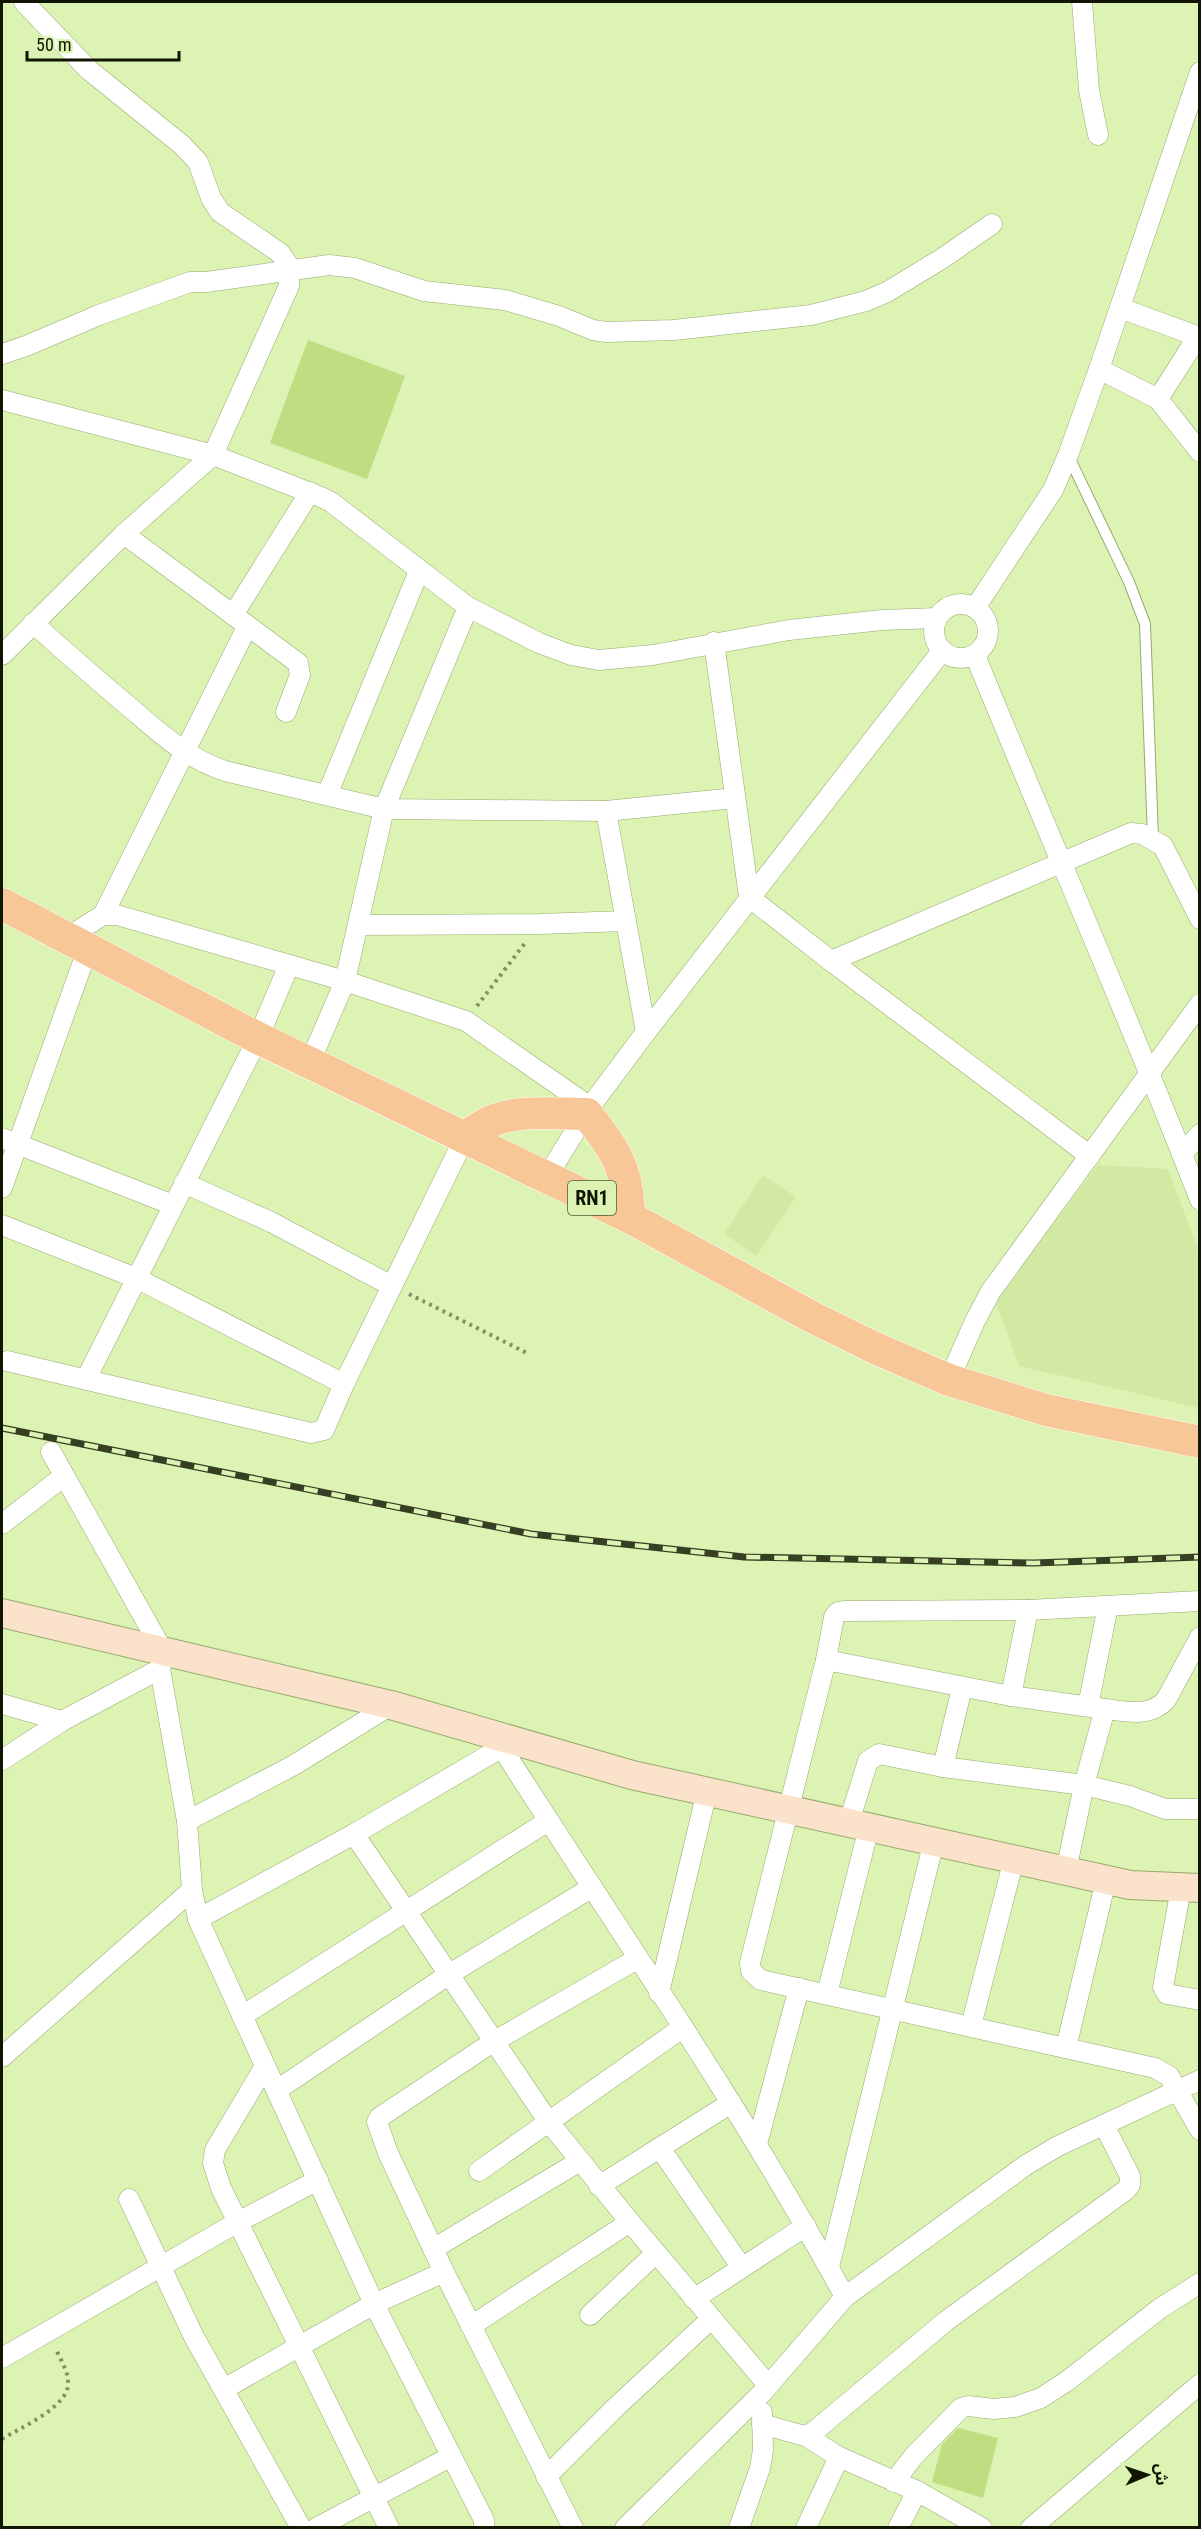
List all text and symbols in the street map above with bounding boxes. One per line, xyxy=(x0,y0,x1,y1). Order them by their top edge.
scale bar xyxy=(27,24,178,62)
text: 50 m xyxy=(36,34,71,55)
road number: RN1 xyxy=(568,1181,616,1215)
north arrow xyxy=(1117,2445,1177,2505)
text: ش xyxy=(1152,2463,1171,2486)

